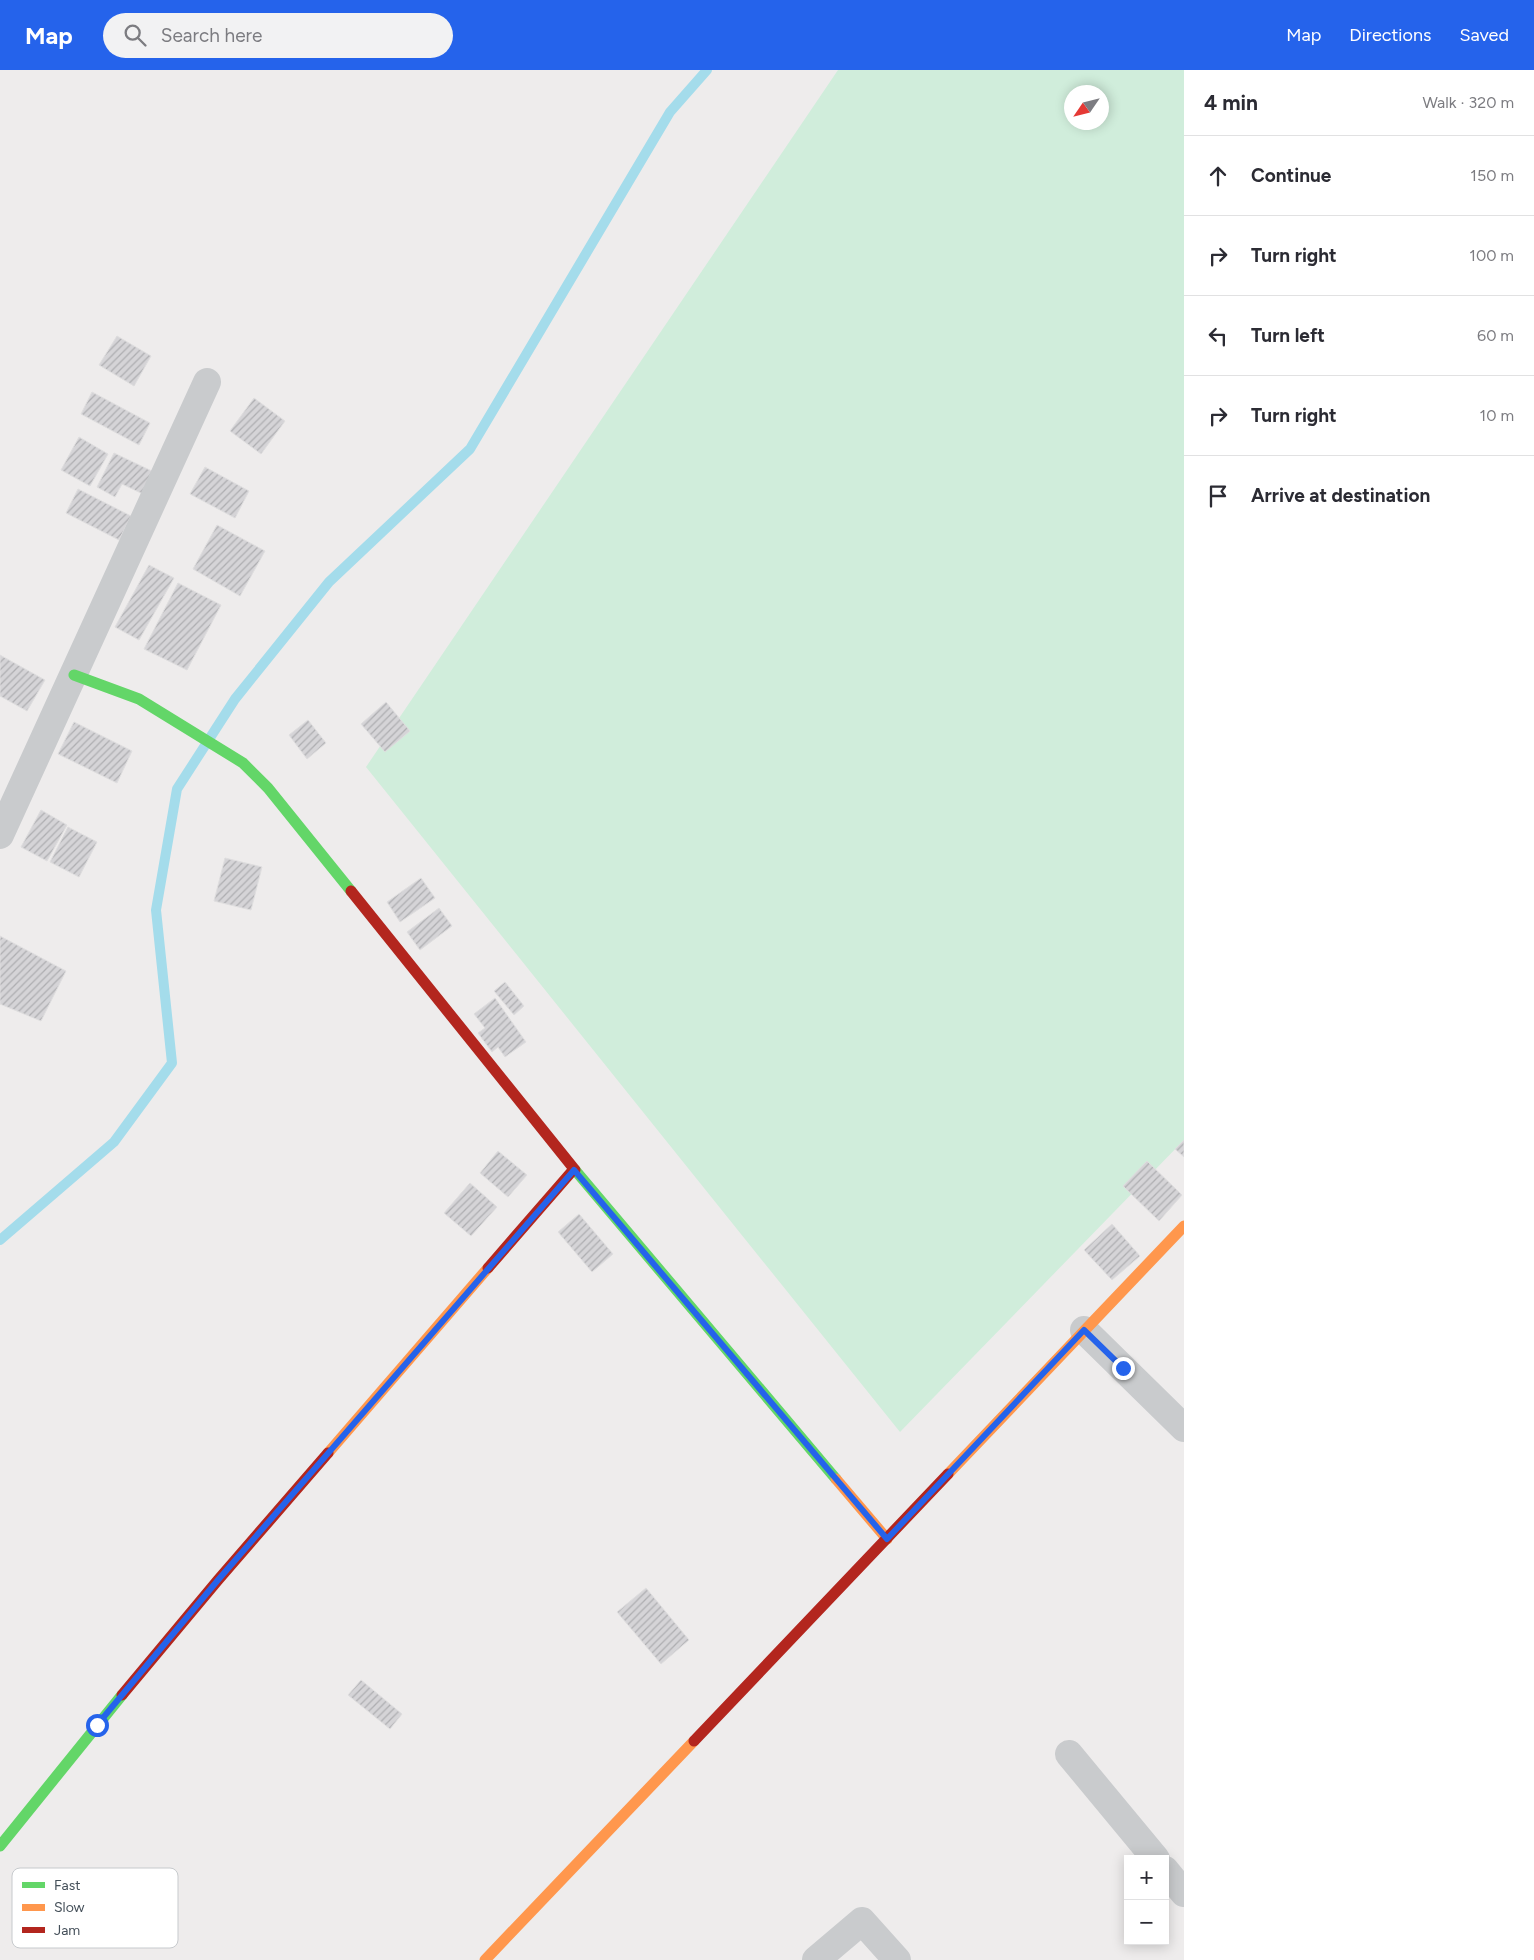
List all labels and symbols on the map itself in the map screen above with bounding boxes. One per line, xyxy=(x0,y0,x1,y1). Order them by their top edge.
north arrow xyxy=(1064,85,1109,130)
route end xyxy=(1112,1357,1135,1380)
route start xyxy=(86,1714,109,1737)
legend xyxy=(12,1868,178,1948)
text: Fast xyxy=(54,1877,80,1894)
text: Slow xyxy=(54,1899,85,1916)
text: Jam xyxy=(54,1922,80,1939)

